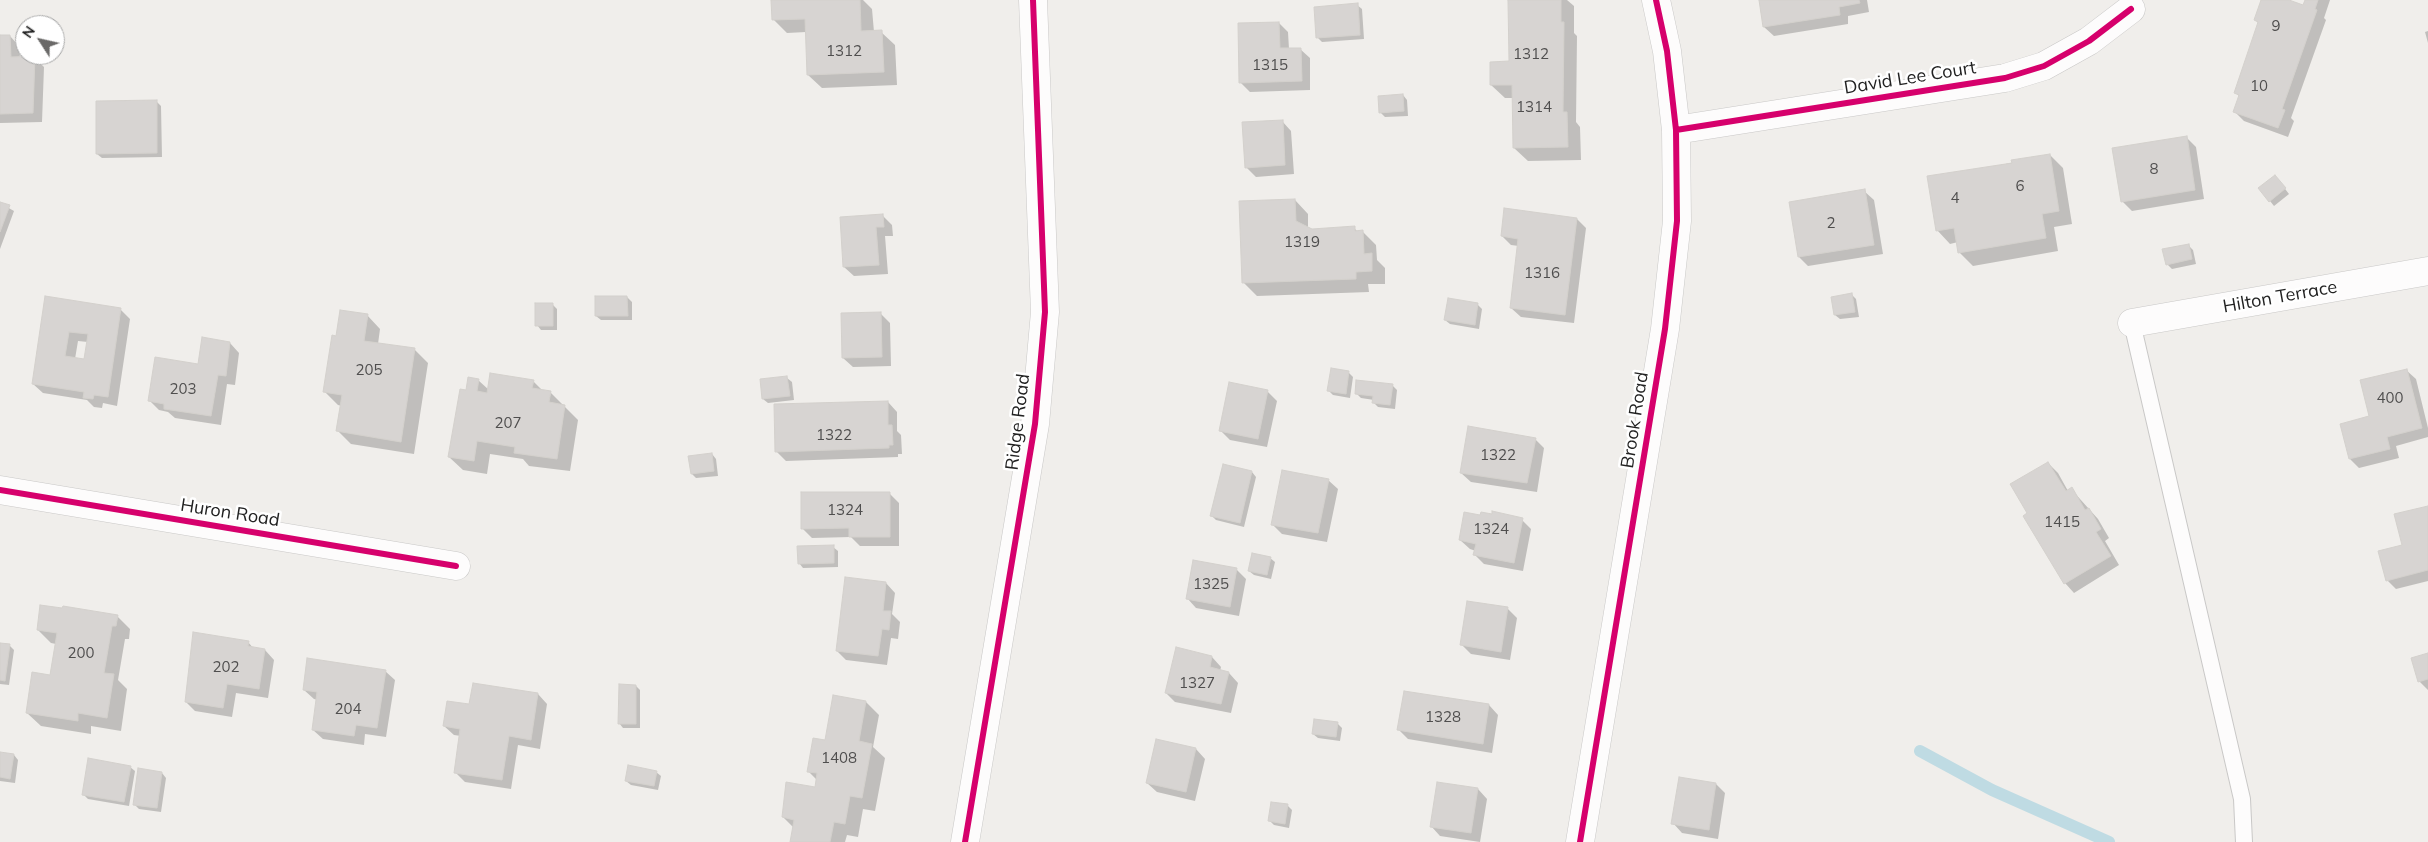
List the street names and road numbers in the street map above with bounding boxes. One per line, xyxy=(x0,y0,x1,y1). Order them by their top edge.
street label: David Lee Court xyxy=(1843,57,1977,99)
street label: Hilton Terrace xyxy=(2221,276,2339,318)
street label: Brook Road xyxy=(1617,370,1653,470)
street label: Ridge Road xyxy=(1001,373,1035,471)
street label: Huron Road xyxy=(179,494,281,532)

